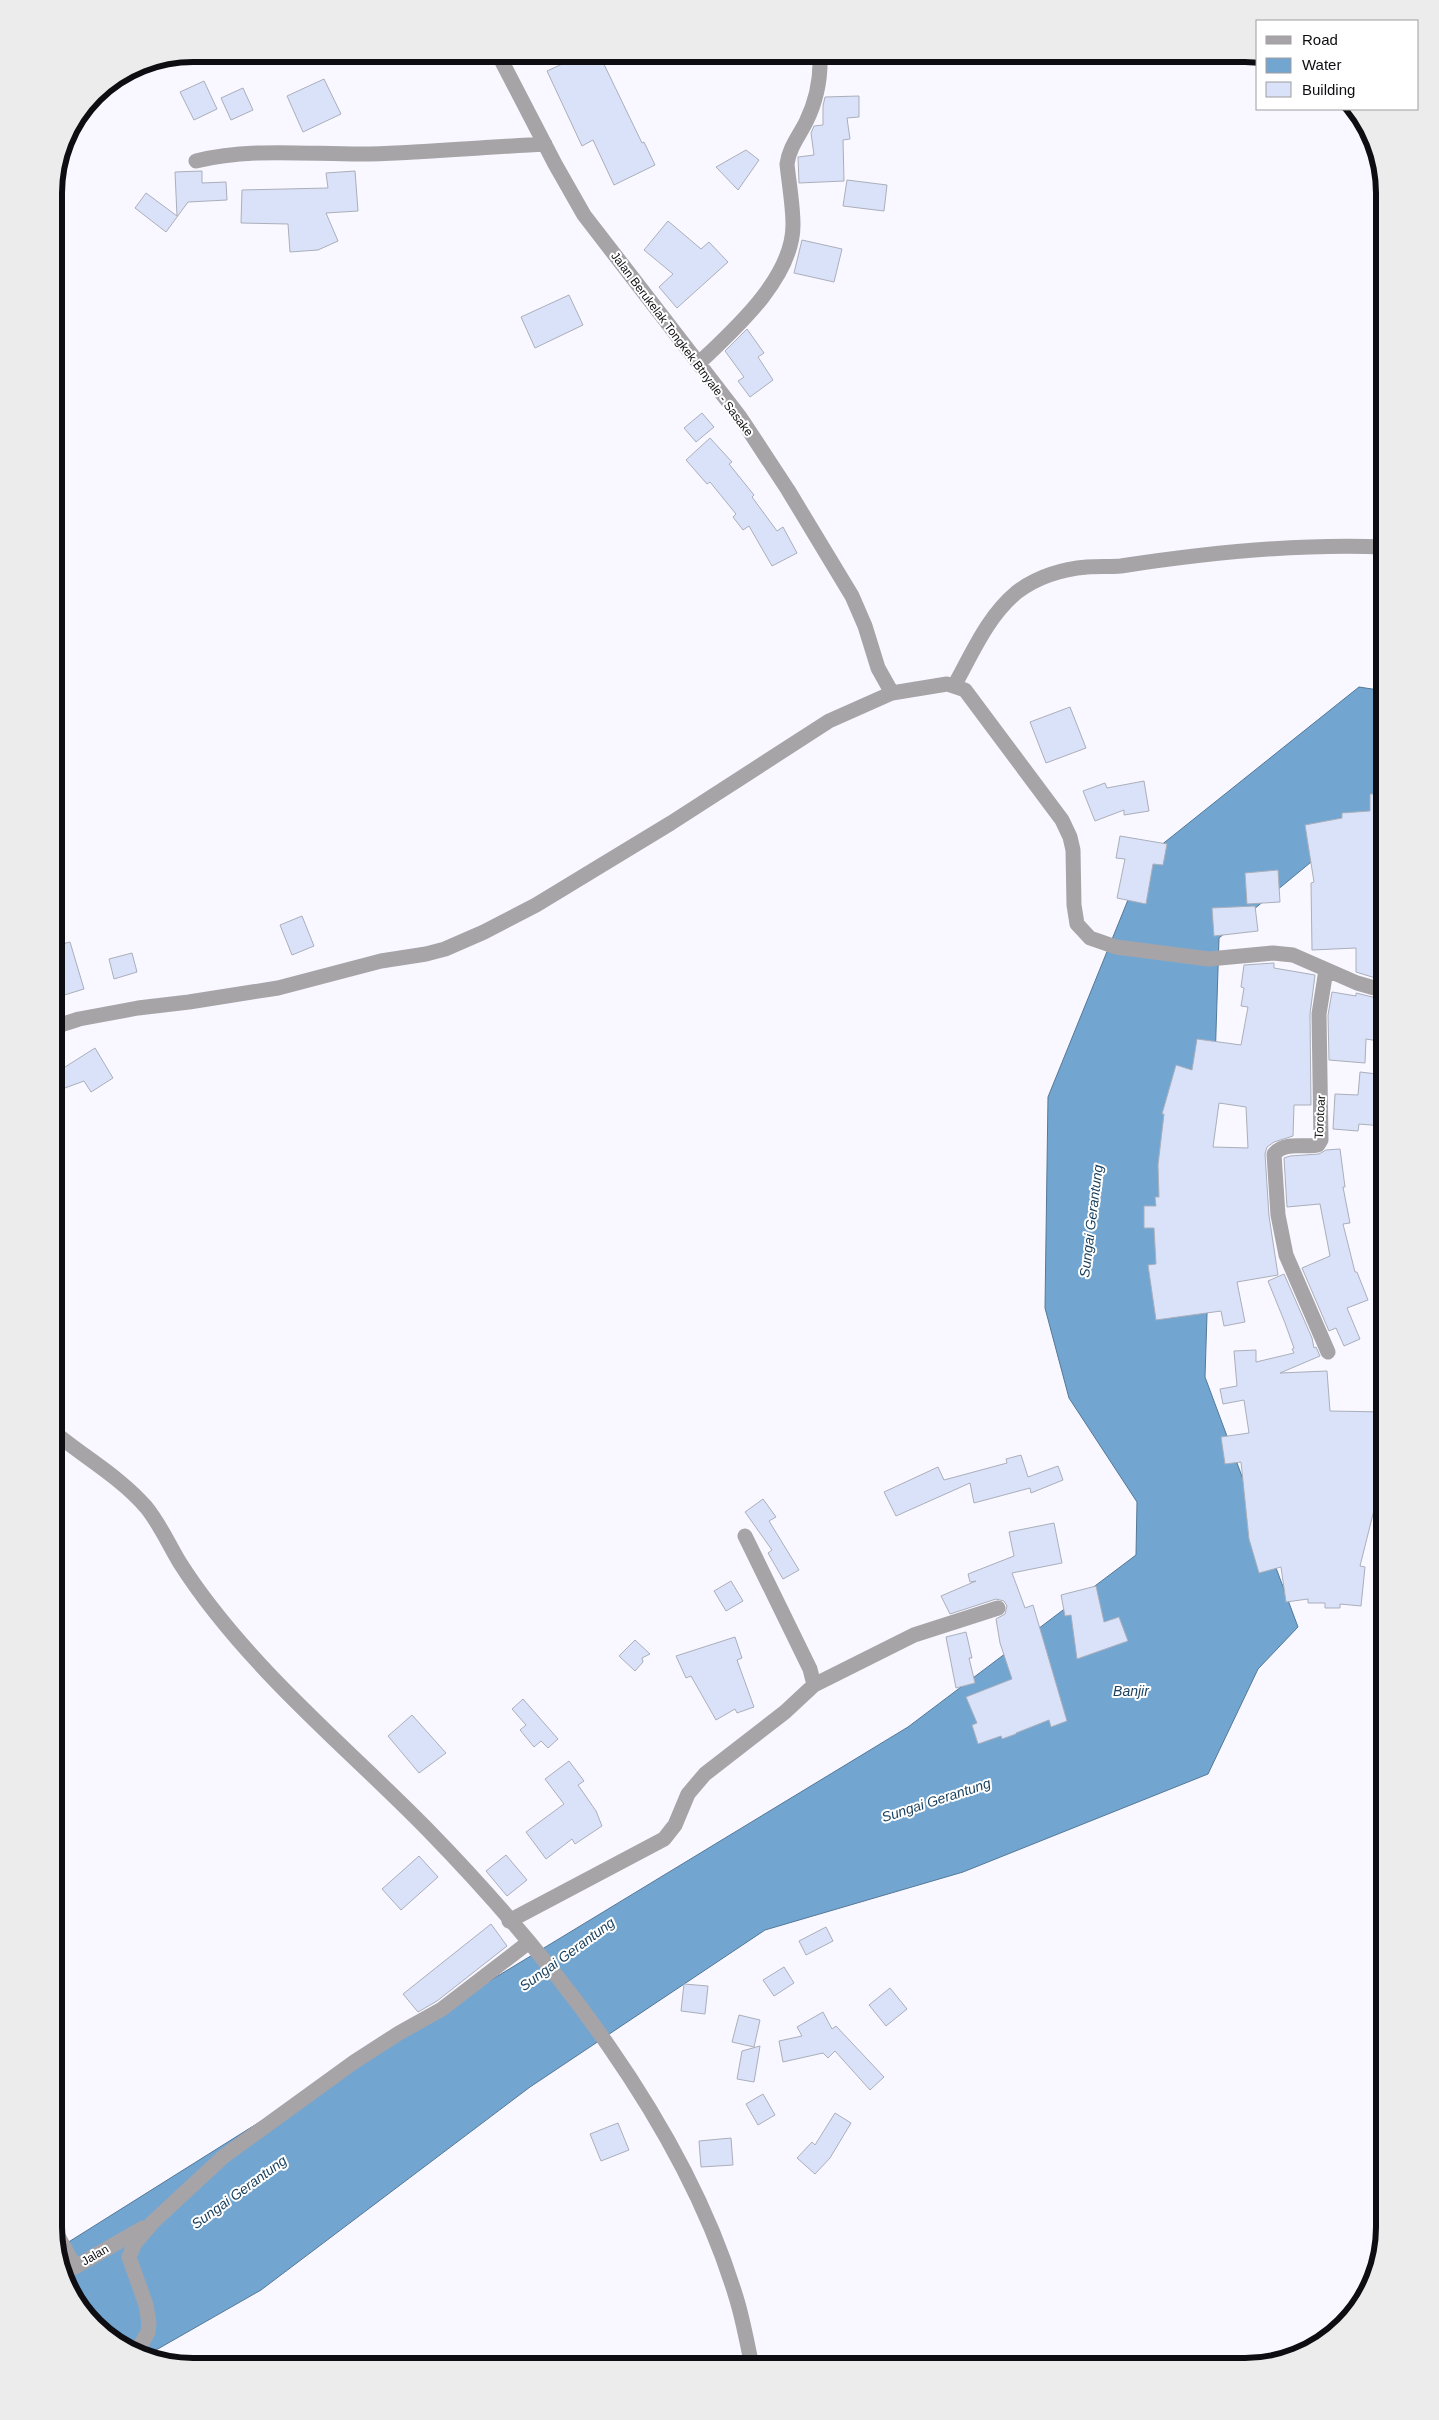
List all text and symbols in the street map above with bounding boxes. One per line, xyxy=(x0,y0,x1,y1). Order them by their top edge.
legend xyxy=(1256,20,1419,110)
text: Road xyxy=(1302,31,1338,48)
text: Water xyxy=(1302,56,1341,73)
text: Building xyxy=(1302,81,1355,98)
street label: Jalan Berukelak Tongkek Btnyale - Sasake xyxy=(608,249,756,439)
street label: Torotoar xyxy=(1312,1095,1328,1139)
water label: Sungai Gerantung xyxy=(1076,1163,1106,1278)
water label: Banjir xyxy=(1113,1683,1150,1699)
water label: Sungai Gerantung xyxy=(879,1775,993,1825)
water label: Sungai Gerantung xyxy=(516,1914,618,1994)
water label: Sungai Gerantung xyxy=(188,2152,290,2232)
street label: Jalan xyxy=(79,2242,111,2268)

